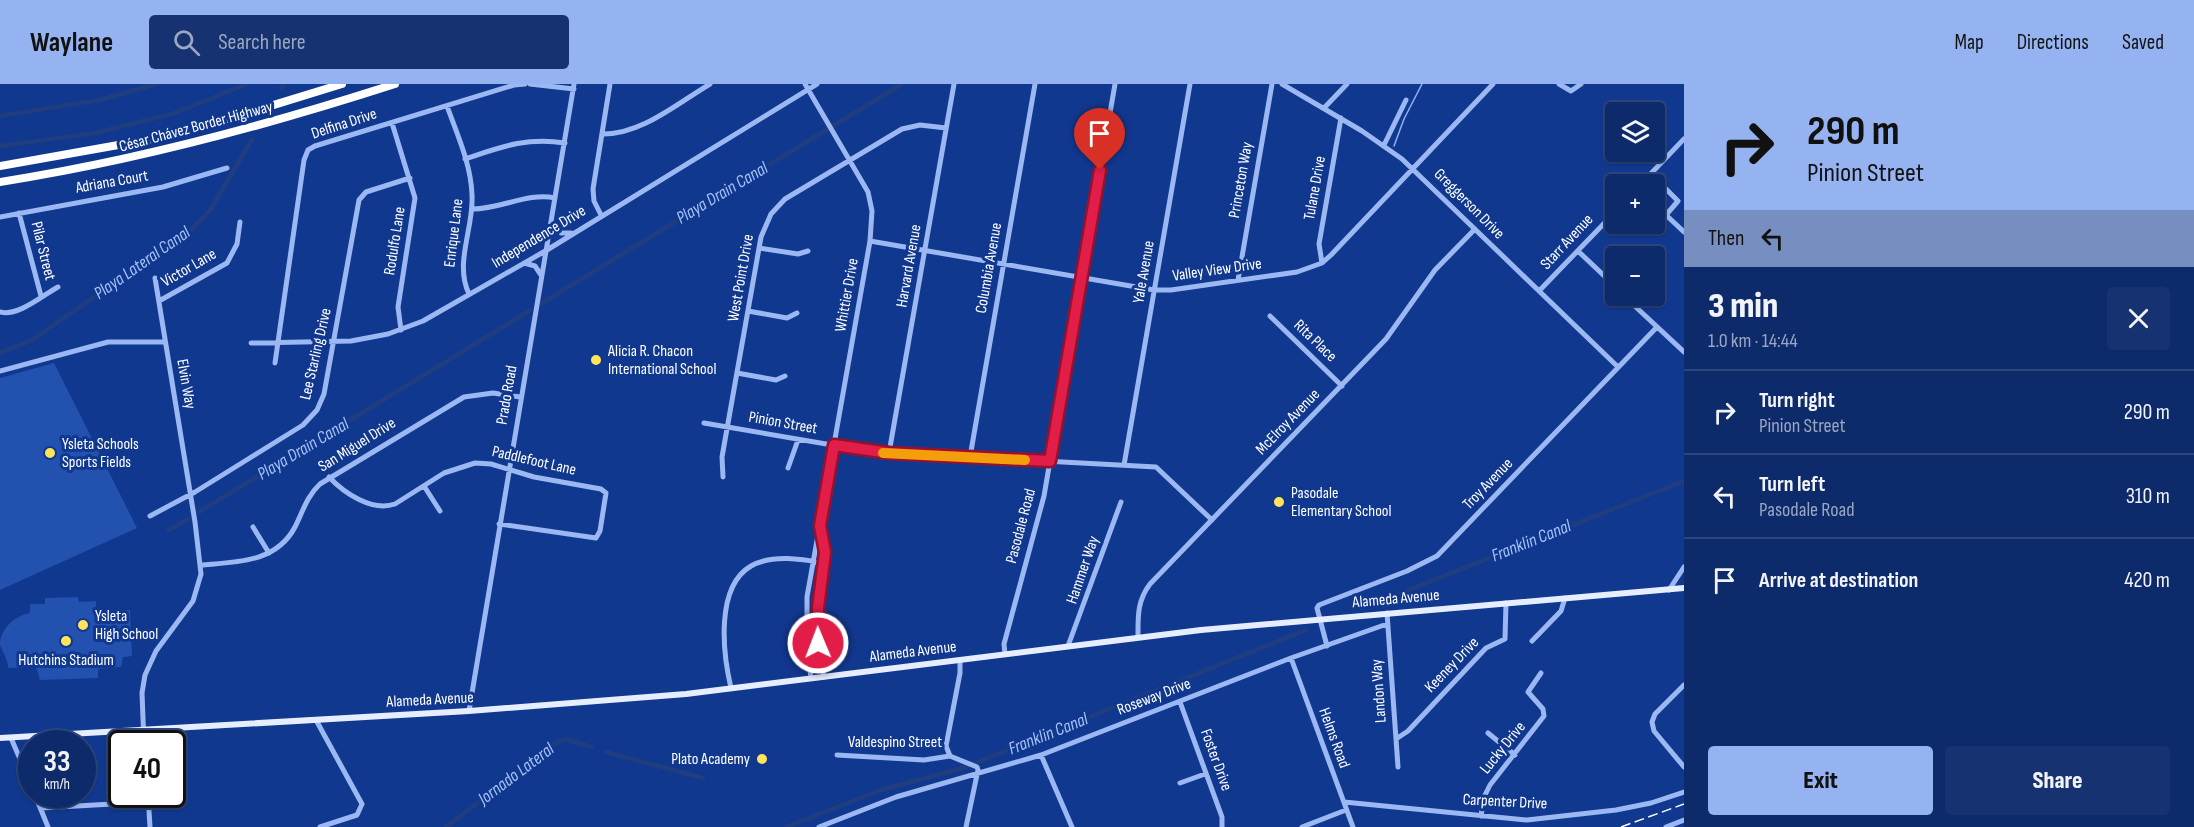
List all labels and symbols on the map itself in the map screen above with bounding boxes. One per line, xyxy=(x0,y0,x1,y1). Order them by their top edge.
street label: César Chávez Border Highway xyxy=(117,97,275,157)
street label: Delfina Drive xyxy=(309,104,379,144)
pin xyxy=(1074,108,1125,170)
street label: Princeton Way xyxy=(1225,140,1257,220)
street label: Tulane Drive xyxy=(1300,154,1330,222)
water label: Playa Drain Canal xyxy=(672,157,772,229)
street label: Greggerson Drive xyxy=(1430,165,1508,243)
street label: Adriana Court xyxy=(73,166,150,198)
street label: Enrique Lane xyxy=(440,198,468,268)
street label: Independence Drive xyxy=(489,201,589,273)
street label: Rodulfo Lane xyxy=(380,205,410,277)
street label: Starr Avenue xyxy=(1537,210,1597,274)
street label: Pilar Street xyxy=(27,220,59,282)
street label: Columbia Avenue xyxy=(972,221,1006,315)
water label: Playa Lateral Canal xyxy=(90,222,195,304)
street label: Harvard Avenue xyxy=(892,223,926,309)
street label: West Point Drive xyxy=(724,233,758,323)
street label: Yale Avenue xyxy=(1129,239,1159,305)
street label: Victor Lane xyxy=(158,245,220,291)
street label: Valley View Drive xyxy=(1171,254,1263,286)
street label: Whittier Drive xyxy=(831,257,863,333)
street label: Lee Starling Drive xyxy=(296,306,336,402)
street label: Rita Place xyxy=(1290,316,1340,366)
place label: Alicia R. Chacon International School xyxy=(607,342,716,379)
marker: Alicia R. Chacon International School xyxy=(589,353,603,367)
street label: Elvin Way xyxy=(172,358,200,410)
street label: Prado Road xyxy=(492,364,522,426)
street label: McElroy Avenue xyxy=(1252,385,1324,459)
street label: Pinion Street xyxy=(747,408,819,438)
water label: Playa Drain Canal xyxy=(253,413,353,485)
street label: San Miguel Drive xyxy=(315,414,399,476)
place label: Ysleta Schools Sports Fields xyxy=(62,435,139,472)
street label: Paddlefoot Lane xyxy=(490,442,578,480)
marker: Ysleta Schools Sports Fields xyxy=(43,446,57,460)
street label: Troy Avenue xyxy=(1459,454,1517,514)
place label: Pasodale Elementary School xyxy=(1291,484,1391,521)
street label: Pasodale Road xyxy=(1002,487,1040,565)
marker: Pasodale Elementary School xyxy=(1272,495,1286,509)
water label: Franklin Canal xyxy=(1488,515,1575,566)
street label: Hammer Way xyxy=(1063,534,1103,606)
street label: Alameda Avenue xyxy=(1351,586,1440,612)
place label: Ysleta High School xyxy=(95,607,158,644)
position arrow xyxy=(786,611,850,675)
marker: Ysleta High School xyxy=(76,618,90,632)
street label: Keeney Drive xyxy=(1421,633,1483,697)
marker: Hutchins Stadium xyxy=(59,634,73,648)
street label: Alameda Avenue xyxy=(867,637,958,667)
place label: Hutchins Stadium xyxy=(18,651,114,670)
street label: Landon Way xyxy=(1367,658,1391,724)
street label: Roseway Drive xyxy=(1114,674,1194,720)
street label: Alameda Avenue xyxy=(385,688,474,712)
street label: Helms Road xyxy=(1314,705,1354,771)
water label: Franklin Canal xyxy=(1005,708,1092,759)
street label: Lucky Drive xyxy=(1476,718,1530,778)
street label: Foster Drive xyxy=(1196,726,1236,794)
speed limit sign: 40 xyxy=(108,730,186,808)
street label: Valdespino Street xyxy=(848,733,942,752)
water label: Jornado Lateral xyxy=(473,738,559,810)
place label: Plato Academy xyxy=(671,750,750,769)
marker: Plato Academy xyxy=(755,752,769,766)
street label: Carpenter Drive xyxy=(1462,790,1548,814)

